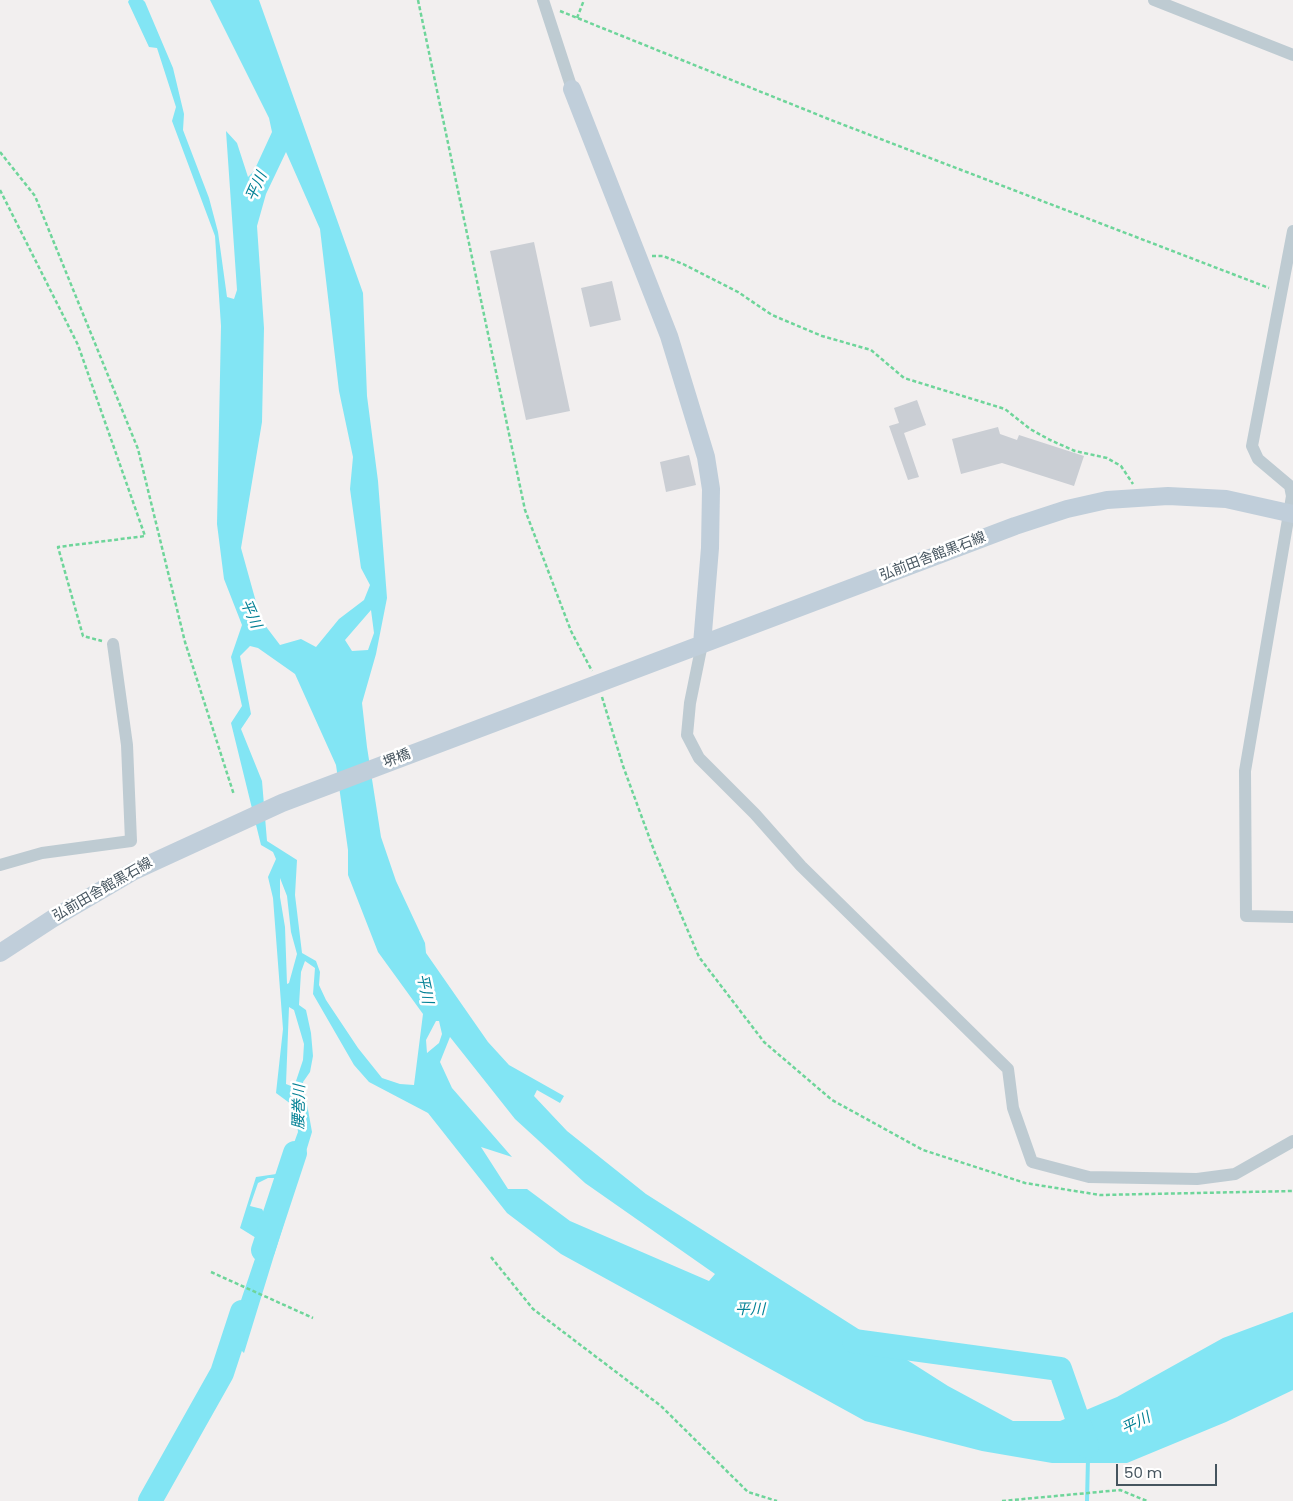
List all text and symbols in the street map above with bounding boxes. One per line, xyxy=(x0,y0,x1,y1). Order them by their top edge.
water label: 平川 xyxy=(243,170,271,204)
street label: 弘前田舎館黒石線 xyxy=(878,529,988,585)
water label: 平川 xyxy=(236,597,264,631)
street label: 堺橋 xyxy=(381,746,413,772)
street label: 弘前田舎館黒石線 xyxy=(50,855,156,925)
water label: 平川 xyxy=(412,972,436,1006)
water label: 腰巻川 xyxy=(291,1084,309,1130)
water label: 平川 xyxy=(735,1301,765,1319)
water label: 平川 xyxy=(1119,1409,1153,1439)
scale bar xyxy=(1118,1454,1219,1486)
text: 50 m xyxy=(1124,1462,1162,1483)

